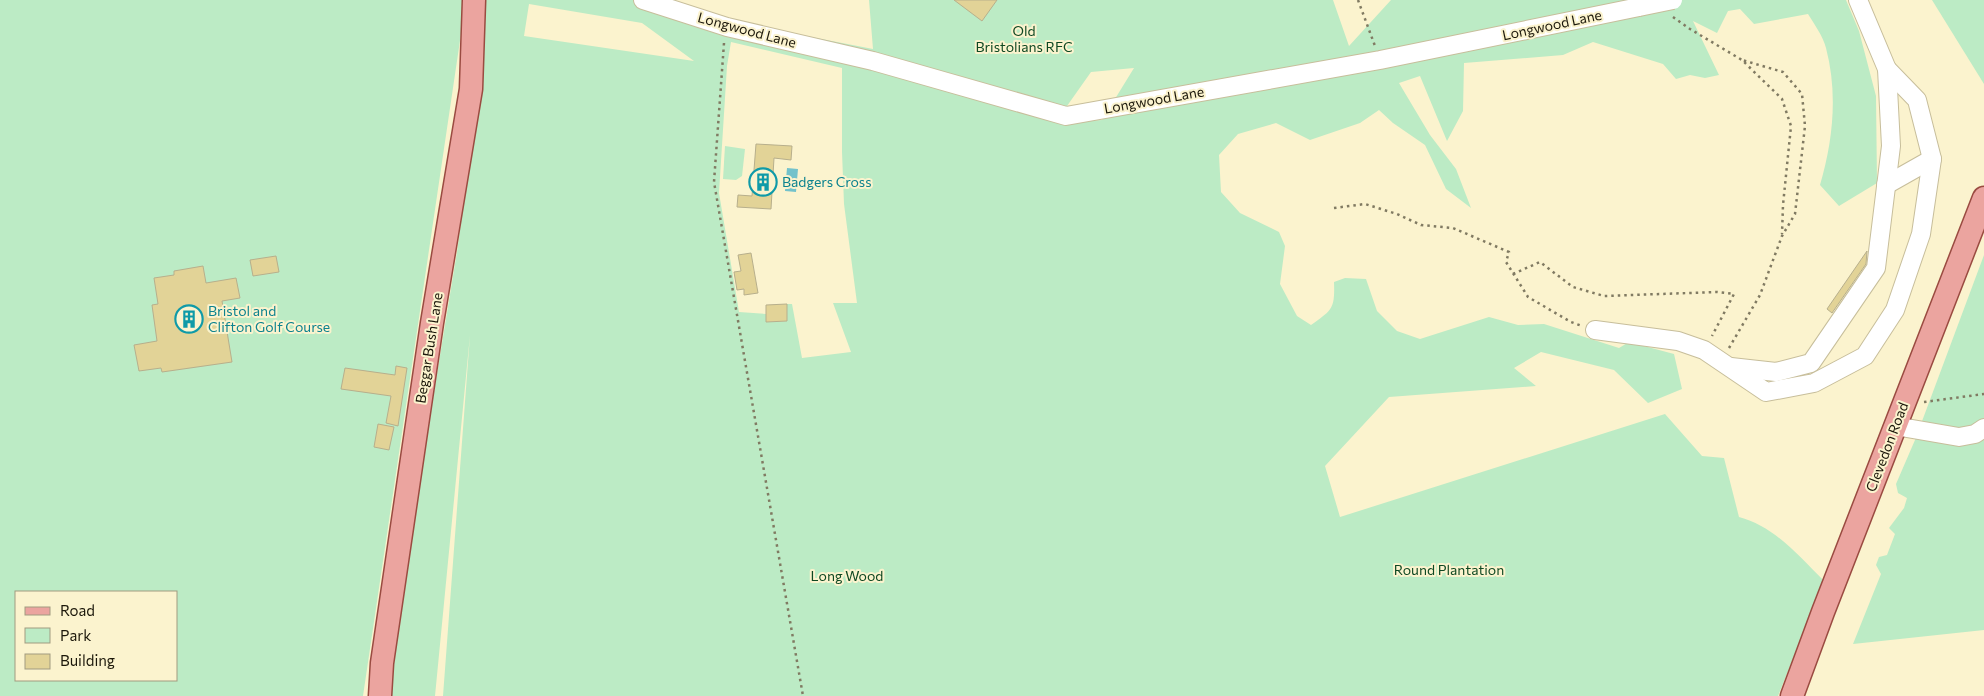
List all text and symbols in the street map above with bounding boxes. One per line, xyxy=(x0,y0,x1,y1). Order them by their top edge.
street label: Longwood Lane xyxy=(1501,6,1603,43)
street label: Longwood Lane xyxy=(696,8,798,51)
park label: Old Bristolians RFC xyxy=(975,22,1073,55)
street label: Longwood Lane xyxy=(1103,82,1205,117)
building icon: Badgers Cross xyxy=(748,167,778,197)
place label: Badgers Cross xyxy=(782,173,872,190)
street label: Beggar Bush Lane xyxy=(411,291,446,404)
place label: Bristol and Clifton Golf Course xyxy=(208,302,330,335)
building icon: Bristol and Clifton Golf Course xyxy=(174,304,204,334)
street label: Clevedon Road xyxy=(1862,400,1911,494)
park label: Round Plantation xyxy=(1394,561,1504,578)
park label: Long Wood xyxy=(811,567,883,584)
legend xyxy=(15,591,178,681)
text: Road xyxy=(60,601,95,619)
text: Park xyxy=(60,626,91,644)
text: Building xyxy=(60,651,115,669)

